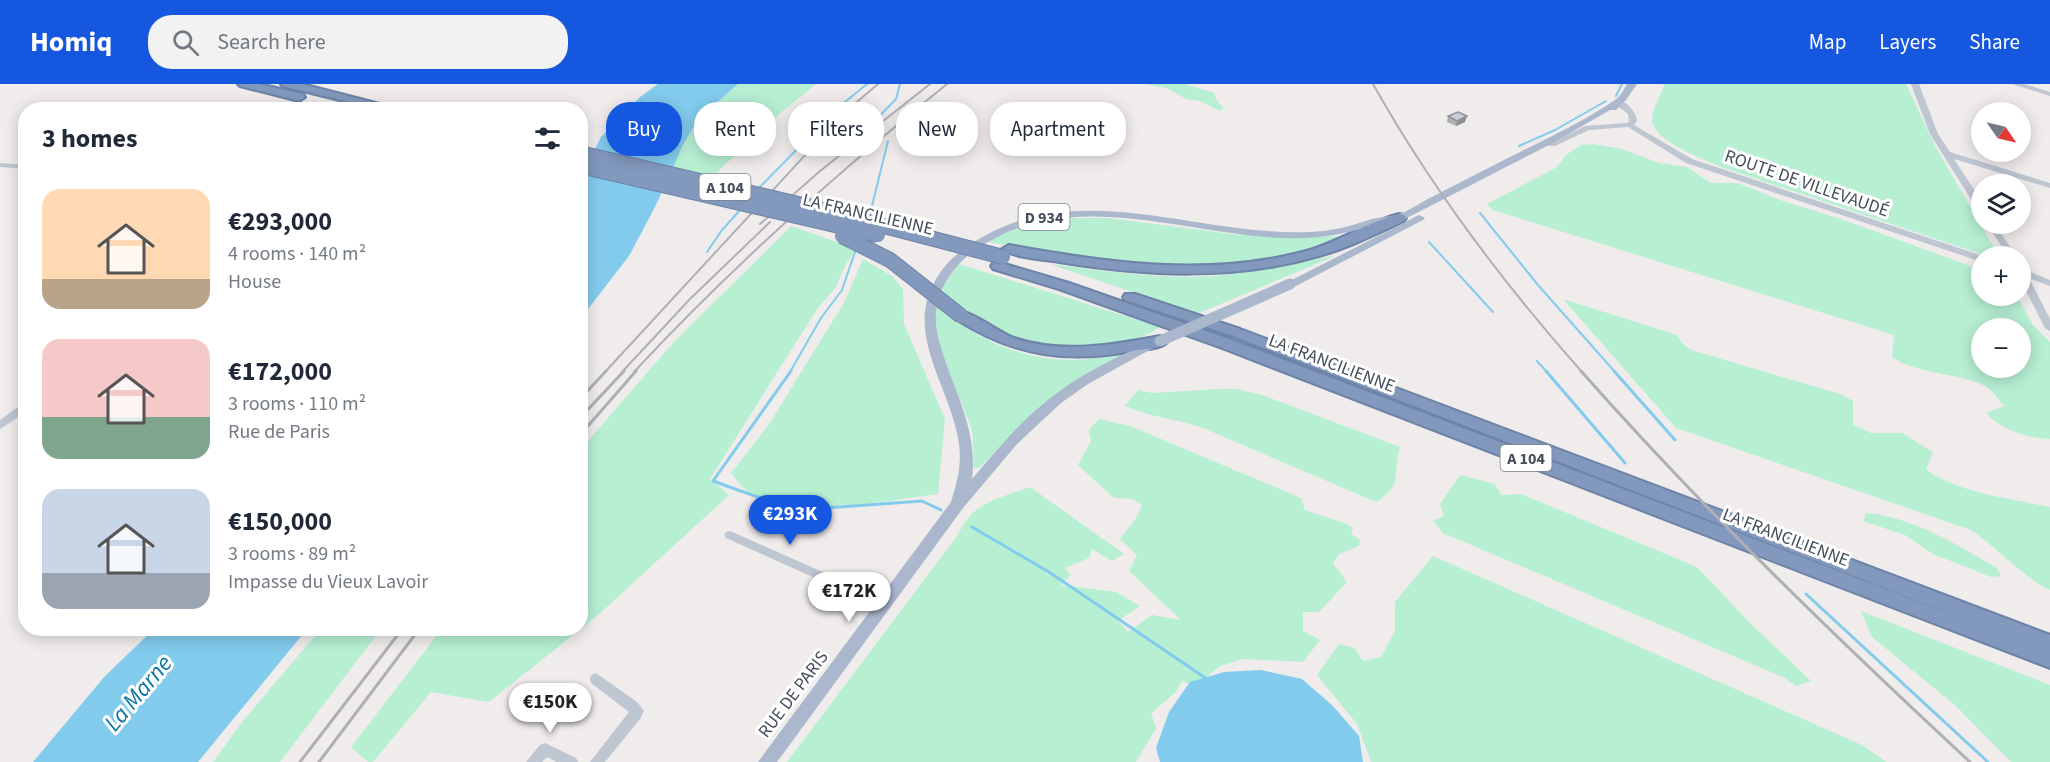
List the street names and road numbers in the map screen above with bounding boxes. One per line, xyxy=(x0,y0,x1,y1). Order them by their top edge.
street label: ROUTE DE VILLEVAUDÉ xyxy=(1721,144,1892,223)
road number: A 104 xyxy=(700,174,750,200)
street label: LA FRANCILIENNE xyxy=(800,187,936,242)
road number: D 934 xyxy=(1018,204,1070,230)
street label: LA FRANCILIENNE xyxy=(1265,328,1399,399)
road number: A 104 xyxy=(1500,445,1552,471)
street label: LA FRANCILIENNE xyxy=(1719,502,1853,573)
street label: RUE DE PARIS xyxy=(752,646,834,743)

